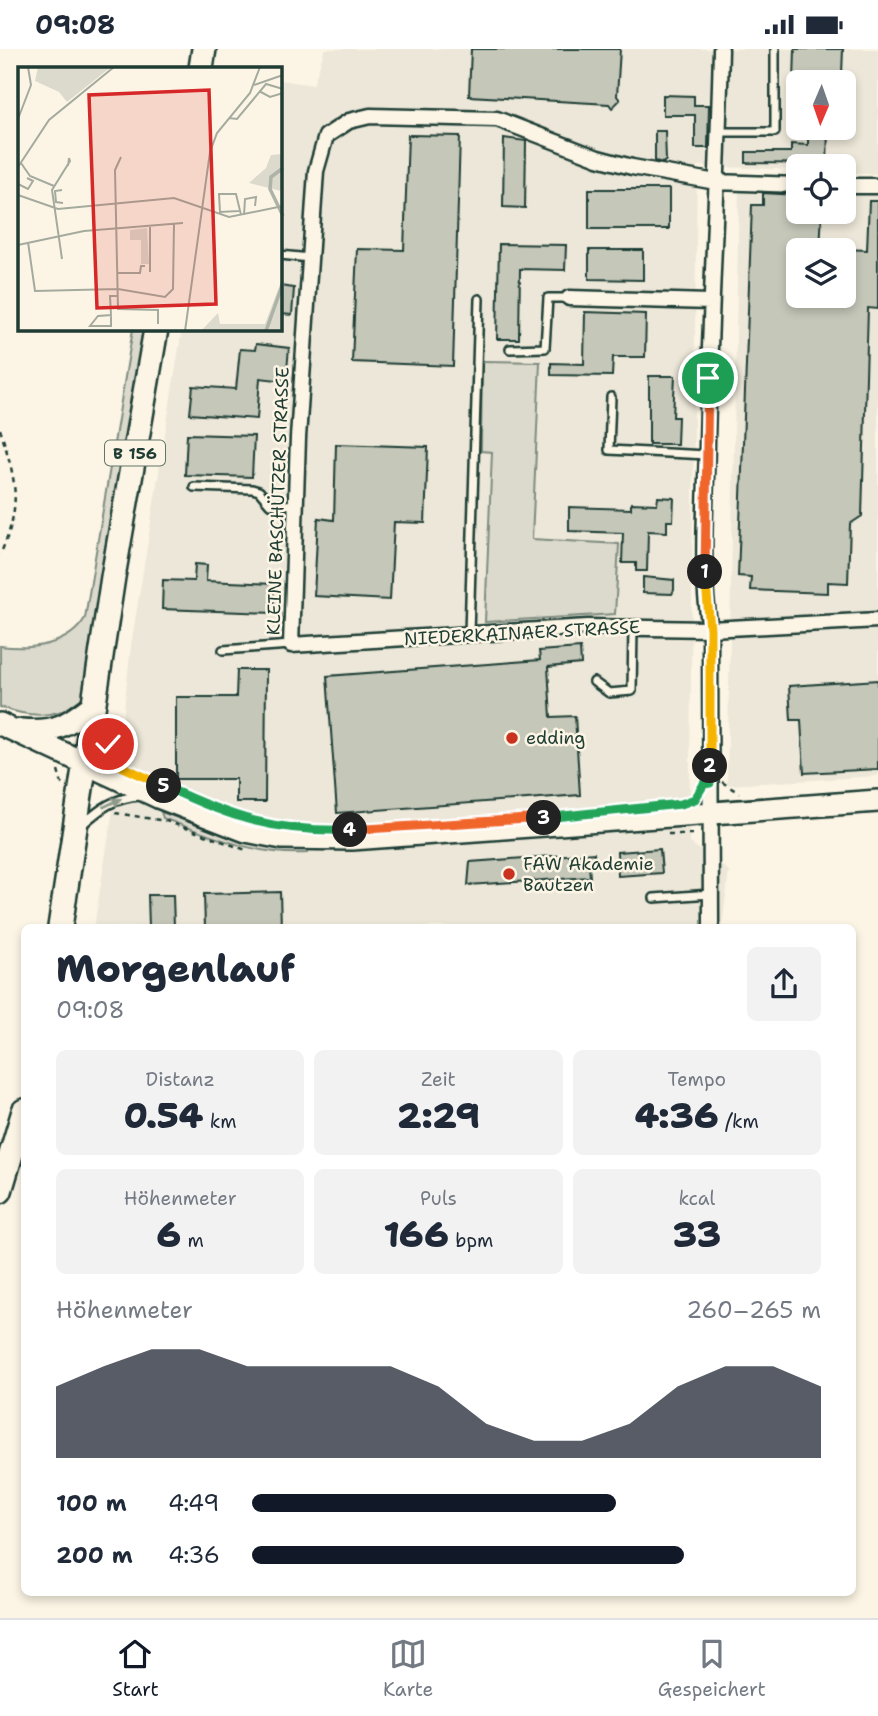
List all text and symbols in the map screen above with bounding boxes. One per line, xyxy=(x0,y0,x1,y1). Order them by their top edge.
text: 09:08 xyxy=(35,7,115,42)
inset map xyxy=(18,67,282,331)
north arrow xyxy=(786,70,856,140)
map controls xyxy=(786,70,856,308)
button: locate xyxy=(786,154,856,224)
button: layers xyxy=(786,238,856,308)
pin xyxy=(678,348,738,408)
icon: arrive xyxy=(689,359,727,397)
street label: KLEINE BASCHÜTZER STRASSE xyxy=(261,366,295,636)
road number: B 156 xyxy=(105,441,165,465)
pin: 1 xyxy=(688,554,722,589)
text: 1 xyxy=(700,559,709,584)
street label: NIEDERKAINAER STRASSE xyxy=(403,615,641,651)
pin xyxy=(78,714,138,774)
icon: check xyxy=(89,725,127,763)
place label: edding xyxy=(526,726,585,750)
marker: edding xyxy=(504,730,520,746)
pin: 2 xyxy=(692,749,728,783)
text: 2 xyxy=(703,753,716,778)
pin: 5 xyxy=(146,769,182,803)
text: 5 xyxy=(158,773,169,798)
one-way arrow xyxy=(102,797,122,808)
pin: 3 xyxy=(526,801,562,835)
text: 3 xyxy=(537,805,550,830)
pin: 4 xyxy=(332,813,368,847)
text: 4 xyxy=(343,817,356,842)
place label: FAW Akademie Bautzen xyxy=(523,852,654,897)
marker: FAW Akademie Bautzen xyxy=(501,866,517,882)
text: Morgenlauf xyxy=(56,943,295,994)
button: share xyxy=(747,947,821,1021)
text: 09:08 xyxy=(56,995,125,1025)
text: Distanz xyxy=(146,1067,215,1092)
text: Zeit xyxy=(421,1067,456,1092)
text: Tempo xyxy=(668,1067,726,1092)
text: 0.54 xyxy=(124,1092,203,1139)
text: 2:29 xyxy=(397,1092,480,1139)
text: 4:36 xyxy=(635,1092,719,1139)
text: km xyxy=(203,1109,237,1134)
text: /km xyxy=(719,1109,759,1134)
text: Höhenmeter xyxy=(124,1186,237,1211)
text: Puls xyxy=(420,1186,457,1211)
text: kcal xyxy=(678,1186,715,1211)
text: 6 xyxy=(156,1211,181,1258)
text: 166 xyxy=(383,1211,449,1258)
text: 33 xyxy=(673,1211,721,1258)
text: m xyxy=(181,1228,204,1253)
text: bpm xyxy=(449,1228,494,1253)
text: Höhenmeter xyxy=(56,1295,193,1325)
text: 260–265 m xyxy=(686,1295,821,1325)
text: 100 m xyxy=(56,1488,127,1518)
text: 4:49 xyxy=(168,1488,219,1518)
text: 200 m xyxy=(56,1540,133,1570)
text: 4:36 xyxy=(168,1540,220,1570)
tab: Start xyxy=(112,1635,159,1702)
tab: Karte xyxy=(383,1635,433,1702)
tab: Gespeichert xyxy=(658,1635,766,1702)

